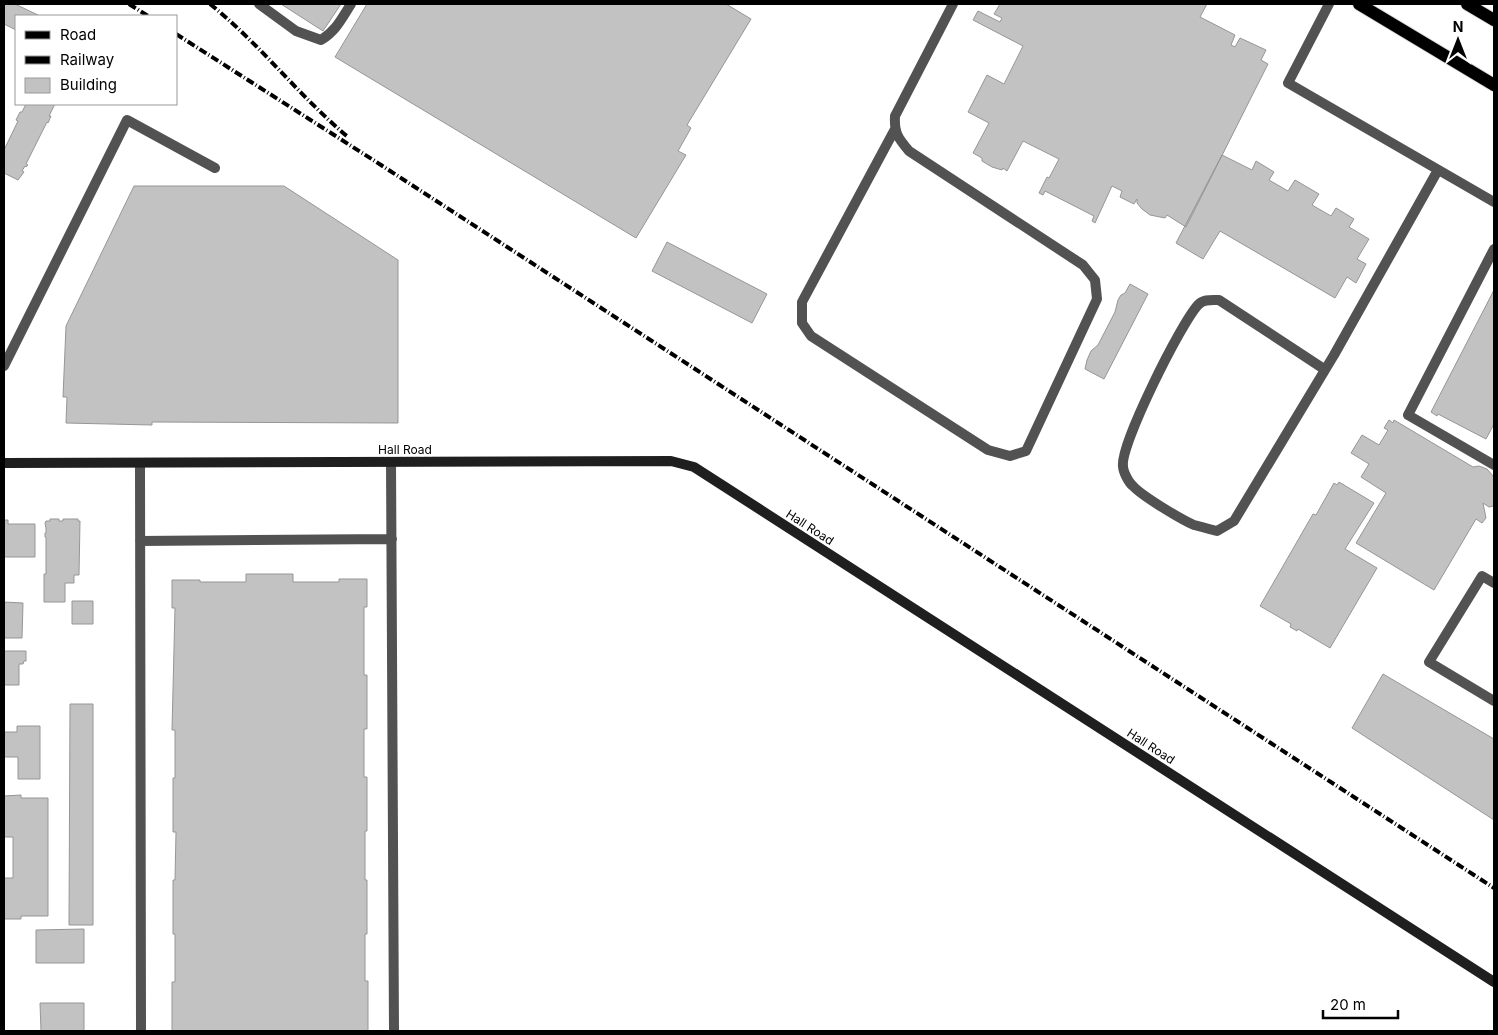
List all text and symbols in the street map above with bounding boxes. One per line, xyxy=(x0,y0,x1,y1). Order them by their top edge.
legend xyxy=(15,15,178,105)
north arrow xyxy=(1433,15,1483,65)
text: N xyxy=(1453,18,1463,35)
text: Road xyxy=(60,25,96,44)
text: Railway xyxy=(60,50,115,69)
text: Building xyxy=(60,75,117,94)
street label: Hall Road xyxy=(378,442,432,457)
street label: Hall Road xyxy=(783,506,837,548)
street label: Hall Road xyxy=(1124,725,1178,767)
scale bar xyxy=(1323,988,1398,1020)
text: 20 m xyxy=(1330,995,1366,1014)

